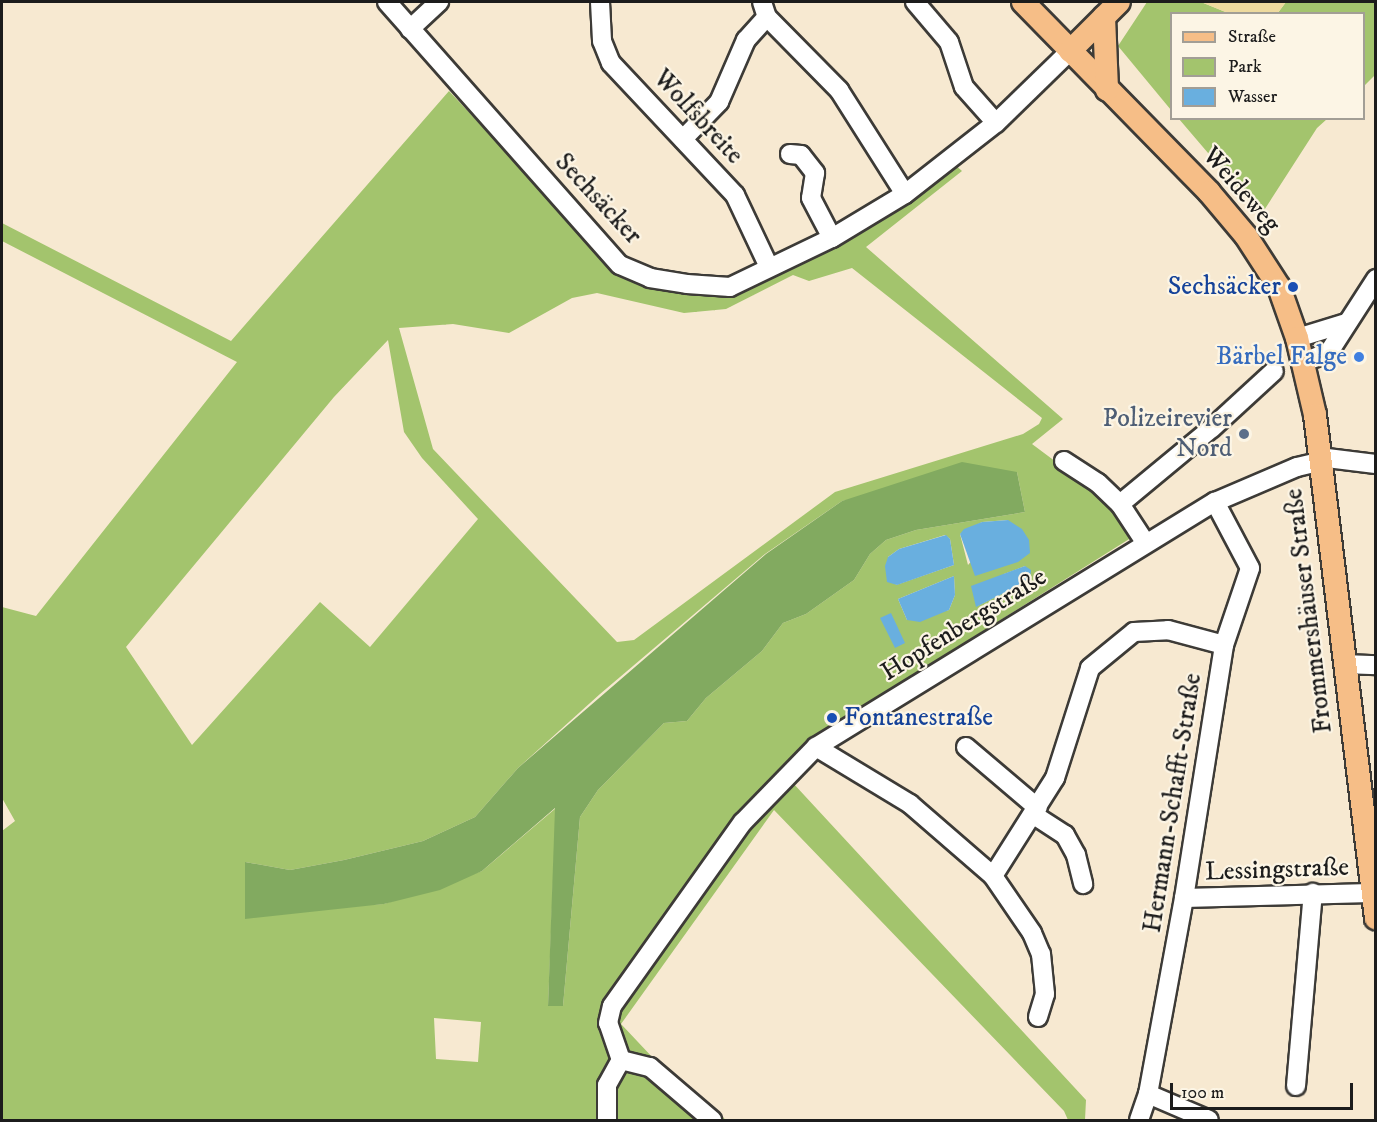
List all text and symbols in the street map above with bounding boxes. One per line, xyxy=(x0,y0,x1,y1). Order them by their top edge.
legend xyxy=(1170,12,1365,120)
text: Straße xyxy=(1228,26,1276,48)
text: Park xyxy=(1228,56,1262,78)
street label: Wolfsbreite xyxy=(646,63,750,171)
text: Wasser xyxy=(1228,86,1277,108)
street label: Weideweg xyxy=(1195,141,1287,239)
street label: Sechsäcker xyxy=(548,147,648,251)
place label: Sechsäcker xyxy=(1168,271,1281,303)
marker: Sechsäcker xyxy=(1286,280,1300,294)
place label: Bärbel Falge xyxy=(1216,341,1347,373)
marker: Bärbel Falge xyxy=(1352,350,1366,364)
place label: Polizeirevier Nord xyxy=(1103,403,1232,464)
marker: Polizeirevier Nord xyxy=(1237,427,1251,441)
street label: Frommershäuser Straße xyxy=(1279,487,1339,735)
street label: Hopfenbergstraße xyxy=(876,562,1052,688)
street label: Hermann-Schafft-Straße xyxy=(1137,671,1209,935)
place label: Fontanestraße xyxy=(844,702,993,734)
marker: Fontanestraße xyxy=(825,711,839,725)
street label: Lessingstraße xyxy=(1204,852,1350,888)
scale bar xyxy=(1173,1071,1356,1109)
text: 100 m xyxy=(1181,1082,1224,1104)

